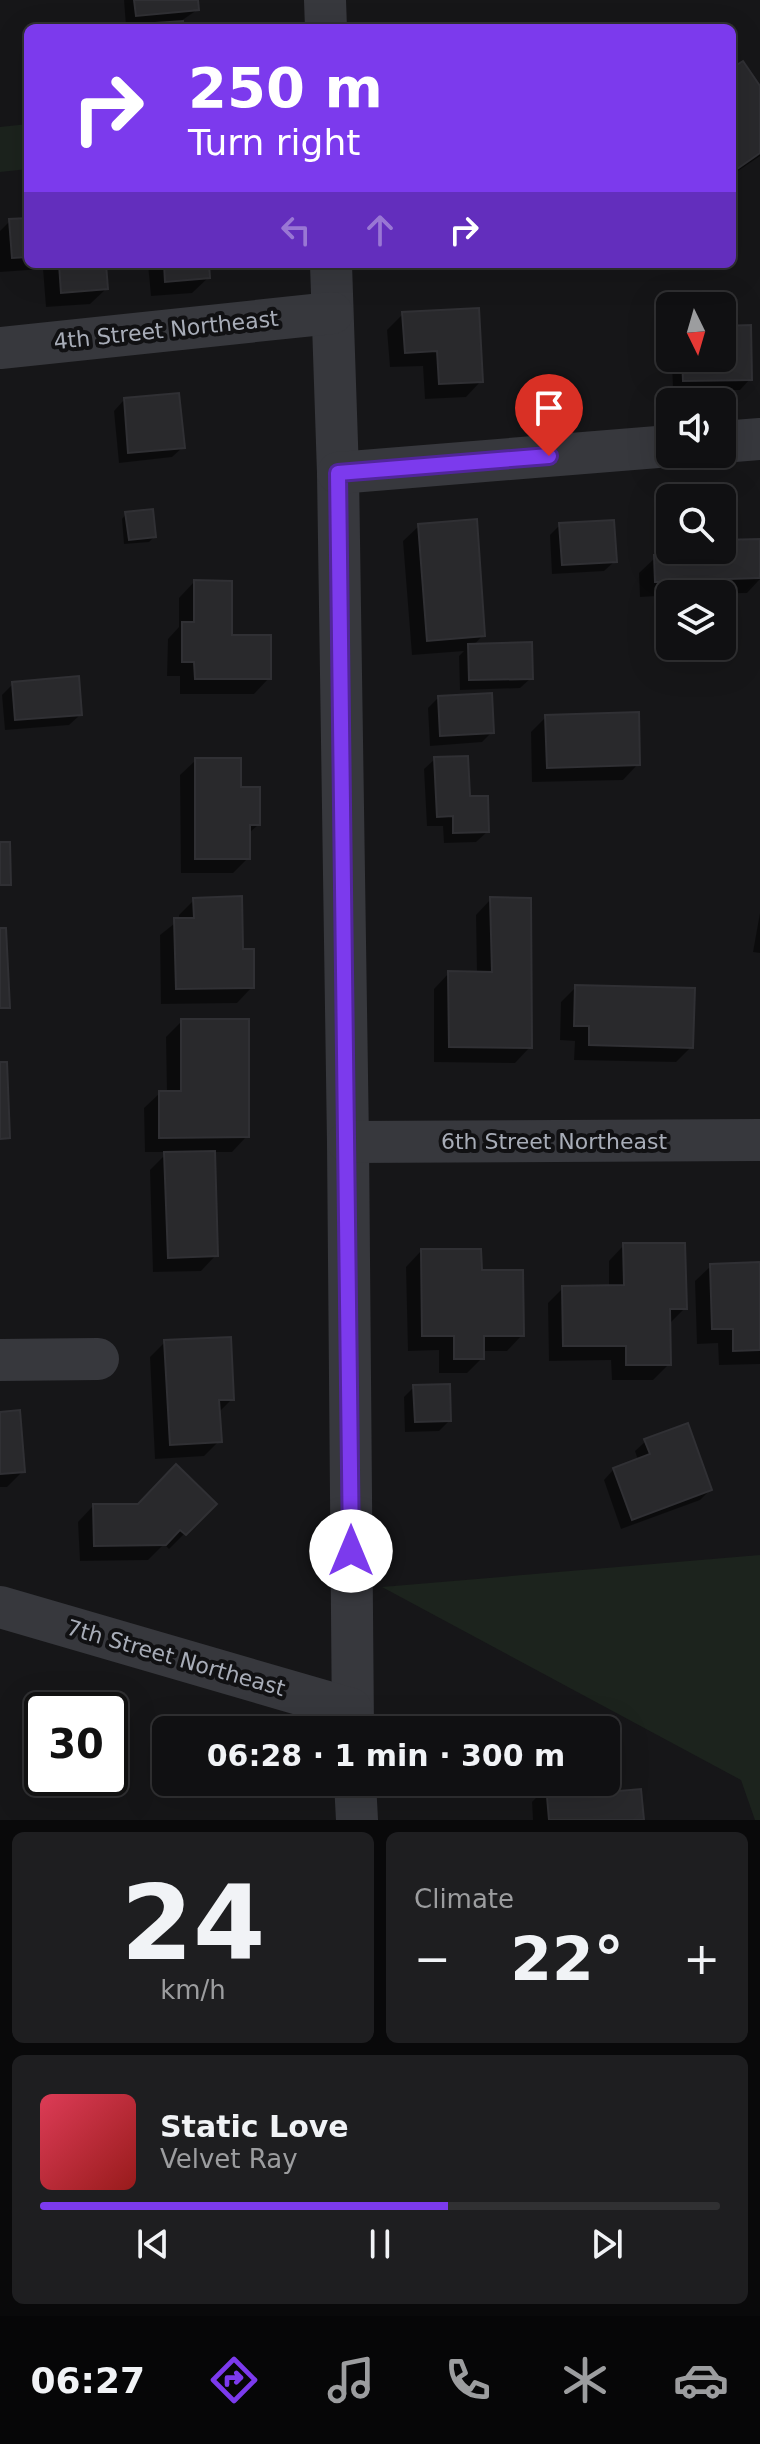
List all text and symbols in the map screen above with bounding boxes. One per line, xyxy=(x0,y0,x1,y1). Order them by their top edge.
text: 250 m xyxy=(188,55,383,120)
icon: right xyxy=(56,56,160,160)
text: Turn right xyxy=(188,122,360,163)
icon: left xyxy=(274,208,318,252)
icon: ahead xyxy=(358,208,402,252)
icon: right xyxy=(442,208,486,252)
north arrow xyxy=(656,292,736,372)
map controls xyxy=(656,292,736,660)
street label: 4th Street Northeast xyxy=(52,306,280,354)
pin xyxy=(515,374,583,456)
icon: arrive xyxy=(527,386,571,430)
button: sound xyxy=(656,388,736,468)
button: search xyxy=(656,484,736,564)
button: layers xyxy=(656,580,736,660)
street label: 6th Street Northeast xyxy=(441,1129,667,1154)
position arrow xyxy=(309,1509,393,1593)
street label: 7th Street Northeast xyxy=(64,1615,288,1701)
speed limit sign: 30 xyxy=(24,1692,128,1796)
text: 06:28 · 1 min · 300 m xyxy=(207,1738,565,1773)
text: 24 xyxy=(121,1862,265,1984)
text: Climate xyxy=(414,1884,514,1914)
text: 22° xyxy=(510,1924,624,1994)
text: − xyxy=(414,1933,451,1984)
text: + xyxy=(683,1933,720,1984)
text: km/h xyxy=(160,1975,226,2005)
text: Static Love xyxy=(160,2109,349,2144)
text: Velvet Ray xyxy=(160,2144,298,2174)
icon: previous xyxy=(131,2222,175,2266)
icon: pause xyxy=(358,2222,402,2266)
icon: next xyxy=(585,2222,629,2266)
icon: directions xyxy=(206,2352,262,2408)
icon: music xyxy=(323,2352,379,2408)
icon: phone xyxy=(440,2352,496,2408)
icon: climate xyxy=(557,2352,613,2408)
icon: car xyxy=(673,2352,729,2408)
text: 06:27 xyxy=(30,2360,145,2401)

